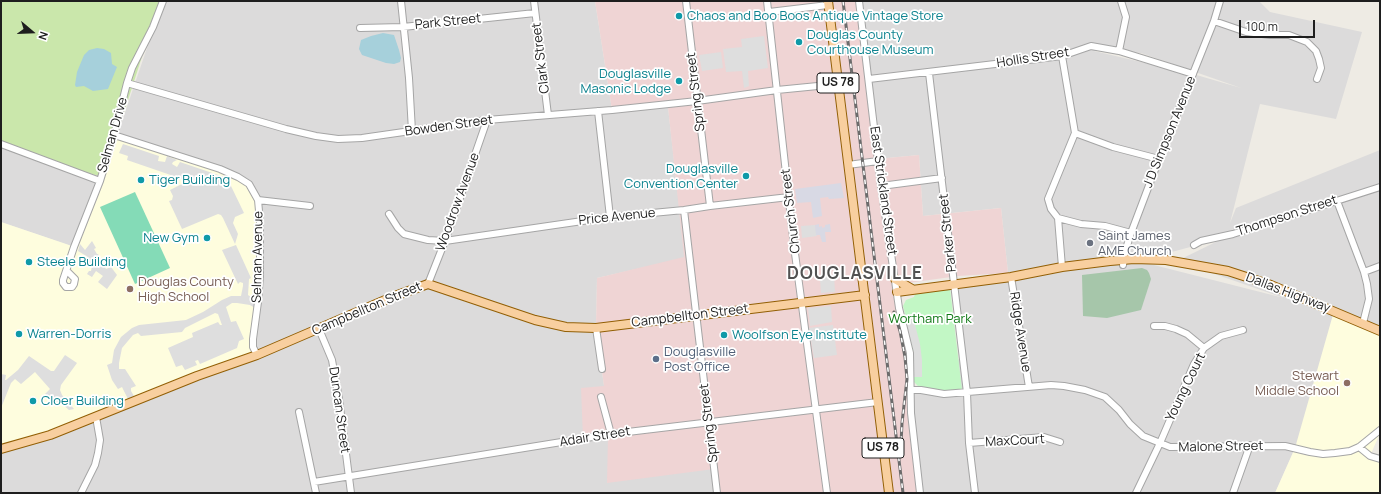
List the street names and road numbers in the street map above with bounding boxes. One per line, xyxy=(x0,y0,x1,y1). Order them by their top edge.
street label: Park Street xyxy=(414,11,482,33)
street label: Clark Street xyxy=(529,22,553,94)
street label: Hollis Street xyxy=(996,45,1070,71)
street label: Spring Street xyxy=(683,52,709,132)
road number: US 78 xyxy=(817,73,859,93)
street label: J D Simpson Avenue xyxy=(1140,74,1200,190)
street label: Selman Drive xyxy=(95,96,131,174)
street label: Bowden Street xyxy=(404,112,494,140)
street label: East Strickland Street xyxy=(866,125,900,257)
street label: Woodrow Avenue xyxy=(433,151,483,253)
street label: Church Street xyxy=(778,168,804,254)
street label: Thompson Street xyxy=(1235,192,1339,240)
street label: Parker Street xyxy=(936,193,960,273)
street label: Price Avenue xyxy=(578,205,656,229)
street label: Selman Avenue xyxy=(249,211,267,303)
street label: Dallas Highway xyxy=(1244,270,1332,316)
street label: Campbellton Street xyxy=(310,279,424,339)
street label: Ridge Avenue xyxy=(1006,291,1034,373)
street label: Campbellton Street xyxy=(631,301,749,331)
street label: Young Court xyxy=(1163,350,1209,424)
street label: Duncan Street xyxy=(325,366,353,454)
street label: Spring Street xyxy=(696,383,722,463)
street label: Adair Street xyxy=(558,424,632,450)
street label: MaxCourt xyxy=(985,432,1045,450)
road number: US 78 xyxy=(862,438,904,458)
street label: Malone Street xyxy=(1178,438,1264,456)

